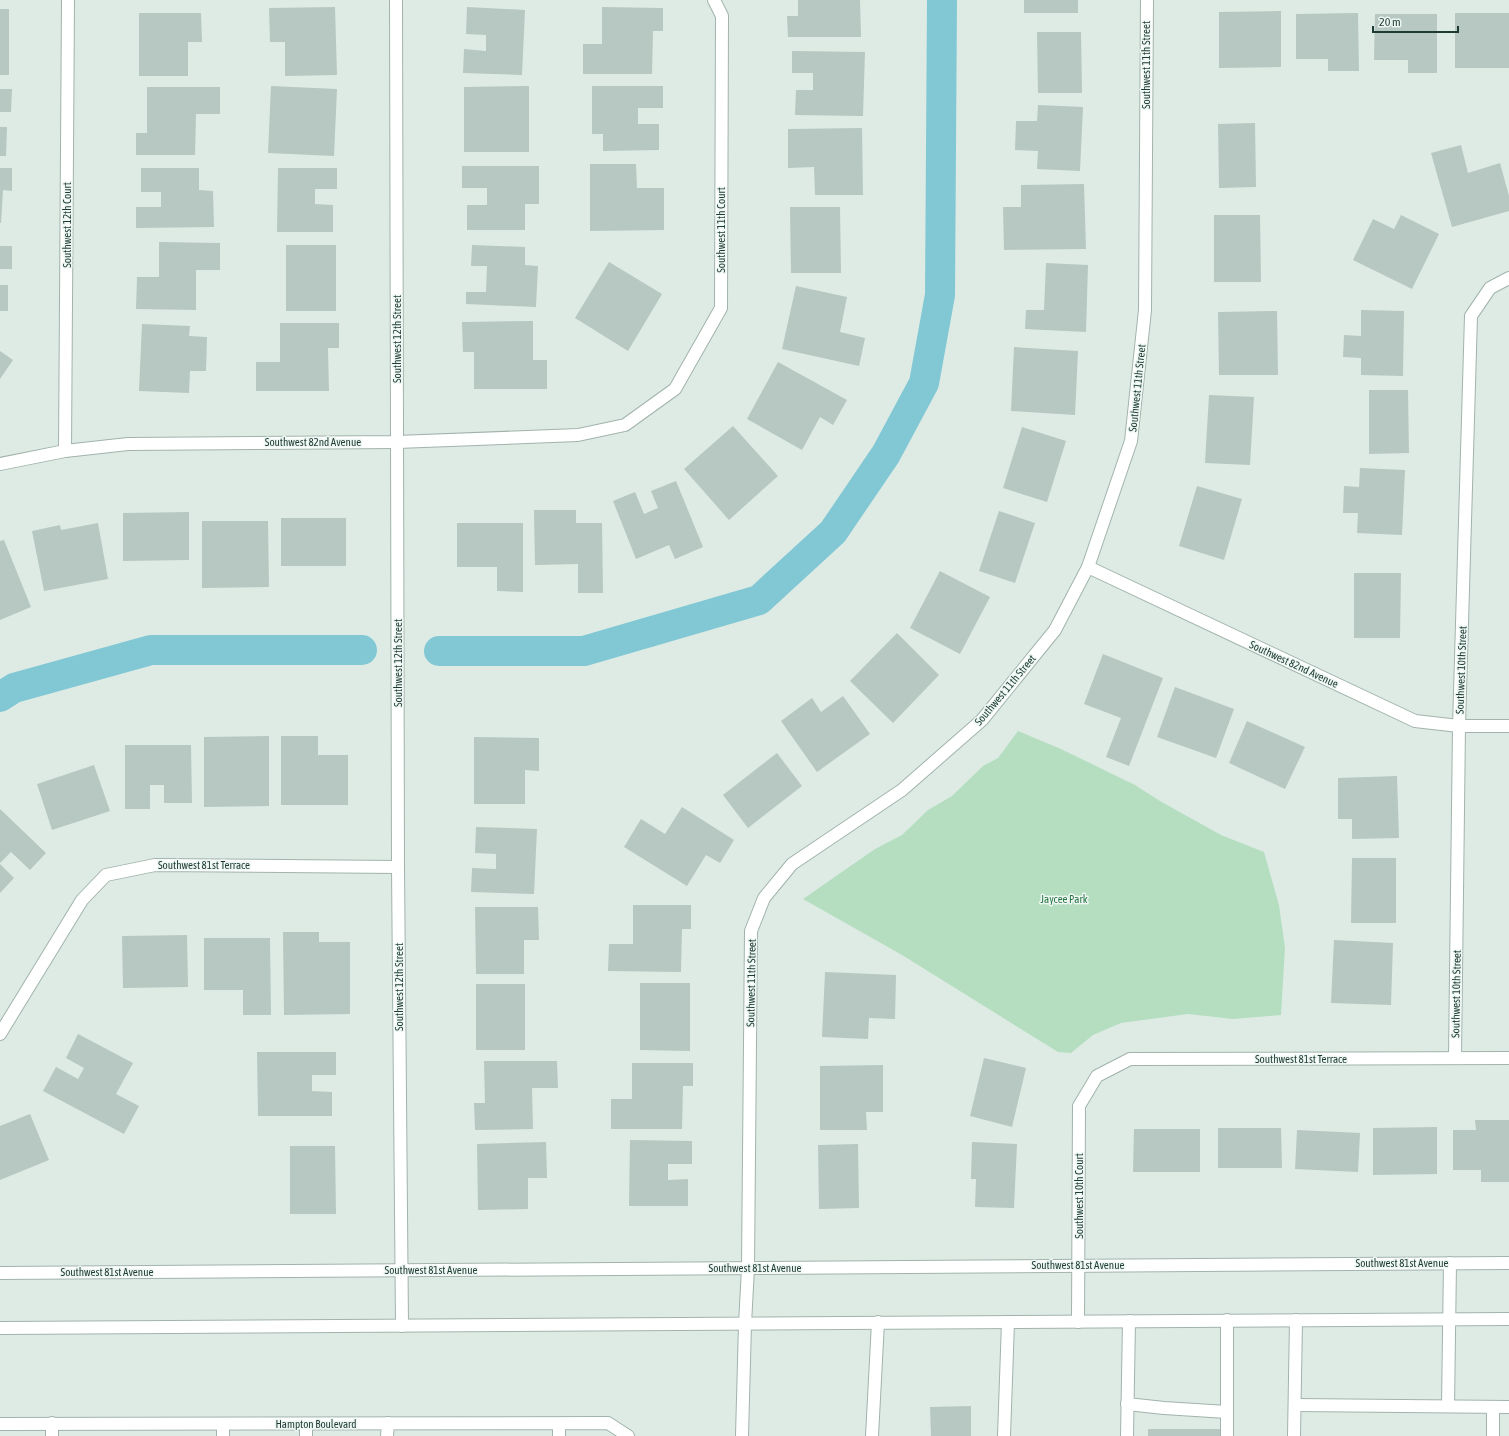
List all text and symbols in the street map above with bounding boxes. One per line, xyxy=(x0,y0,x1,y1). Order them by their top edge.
scale bar xyxy=(1373,8,1458,34)
text: 20 m xyxy=(1379,15,1401,29)
street label: Southwest 11th Street xyxy=(1140,21,1152,109)
street label: Southwest 12th Court xyxy=(61,182,73,268)
street label: Southwest 11th Court xyxy=(715,187,727,273)
street label: Southwest 12th Street xyxy=(391,295,403,383)
street label: Southwest 11th Street xyxy=(1126,344,1148,432)
street label: Southwest 82nd Avenue xyxy=(265,436,361,448)
street label: Southwest 12th Street xyxy=(392,619,404,707)
street label: Southwest 10th Street xyxy=(1453,626,1469,714)
street label: Southwest 82nd Avenue xyxy=(1248,638,1340,690)
street label: Southwest 11th Street xyxy=(972,652,1038,728)
street label: Southwest 81st Terrace xyxy=(158,859,250,871)
park label: Jaycee Park xyxy=(1041,893,1088,905)
street label: Southwest 11th Street xyxy=(744,939,758,1027)
street label: Southwest 12th Street xyxy=(393,943,405,1031)
street label: Southwest 10th Street xyxy=(1449,950,1463,1038)
street label: Southwest 81st Terrace xyxy=(1255,1053,1347,1065)
street label: Southwest 10th Court xyxy=(1073,1153,1085,1239)
street label: Southwest 81st Avenue xyxy=(1356,1257,1448,1269)
street label: Southwest 81st Avenue xyxy=(1032,1259,1124,1271)
street label: Southwest 81st Avenue xyxy=(709,1262,801,1274)
street label: Southwest 81st Avenue xyxy=(385,1264,477,1276)
street label: Southwest 81st Avenue xyxy=(61,1266,153,1278)
street label: Hampton Boulevard xyxy=(275,1418,357,1430)

